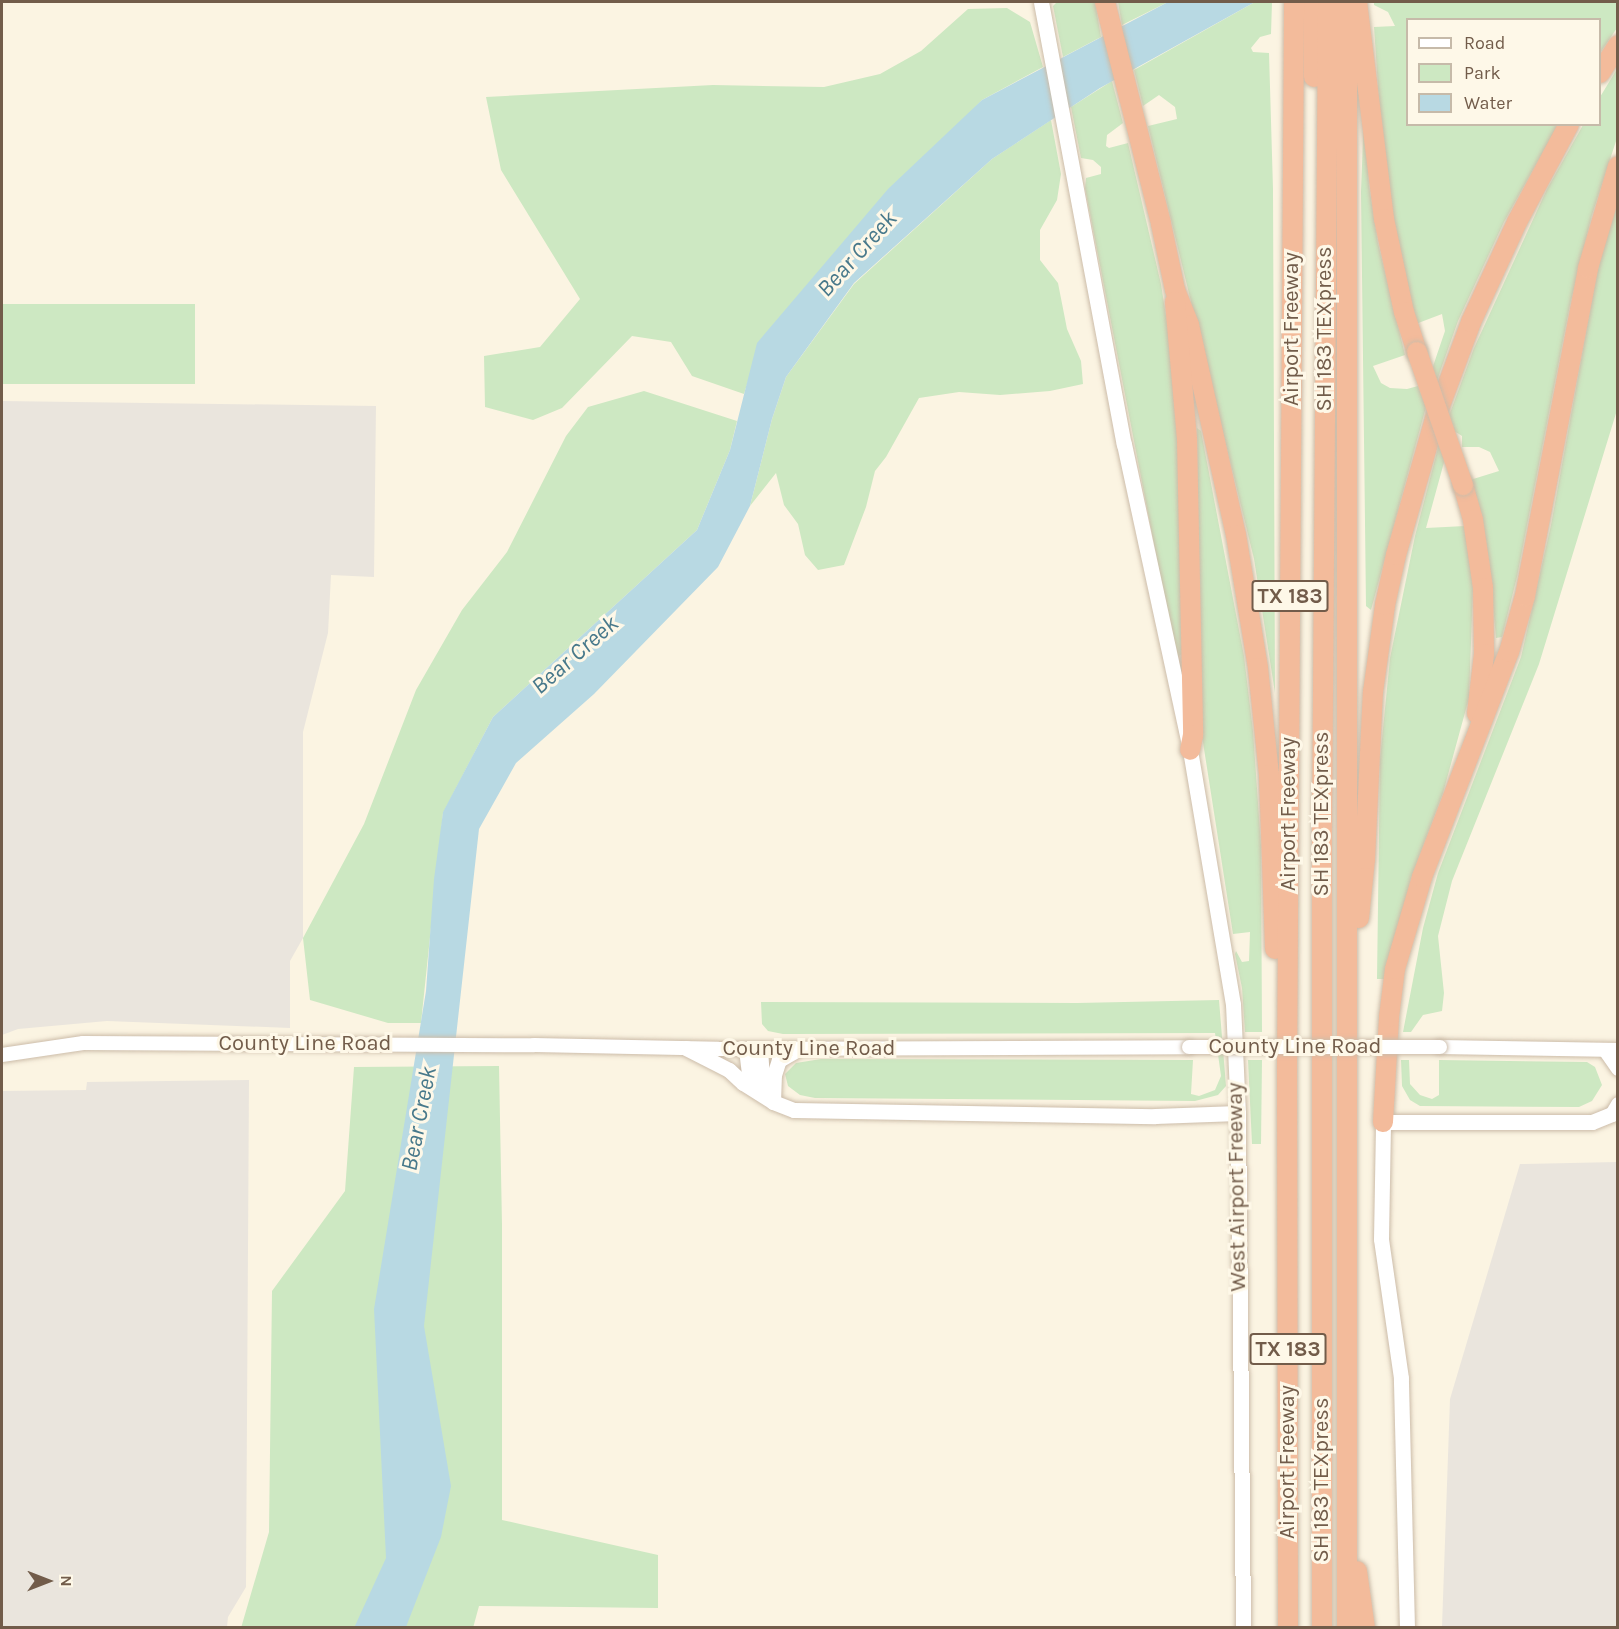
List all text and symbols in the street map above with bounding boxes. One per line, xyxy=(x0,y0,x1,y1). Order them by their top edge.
legend xyxy=(1406,18,1601,126)
text: Road xyxy=(1464,32,1505,54)
text: Park xyxy=(1464,62,1501,84)
text: Water xyxy=(1464,92,1512,114)
water label: Bear Creek xyxy=(811,205,903,303)
street label: SH 183 TEXpress xyxy=(1312,247,1338,411)
street label: Airport Freeway xyxy=(1279,252,1305,406)
road number: TX 183 xyxy=(1251,578,1329,614)
water label: Bear Creek xyxy=(526,609,624,701)
street label: SH 183 TEXpress xyxy=(1309,732,1335,896)
street label: Airport Freeway xyxy=(1276,737,1302,891)
street label: County Line Road xyxy=(218,1031,392,1057)
street label: County Line Road xyxy=(1208,1034,1382,1060)
street label: County Line Road xyxy=(722,1036,896,1062)
water label: Bear Creek xyxy=(395,1064,443,1174)
street label: West Airport Freeway xyxy=(1222,1082,1252,1292)
road number: TX 183 xyxy=(1249,1331,1327,1367)
street label: Airport Freeway xyxy=(1275,1385,1301,1539)
street label: SH 183 TEXpress xyxy=(1309,1398,1335,1562)
north arrow xyxy=(18,1551,78,1611)
text: N xyxy=(57,1575,76,1587)

